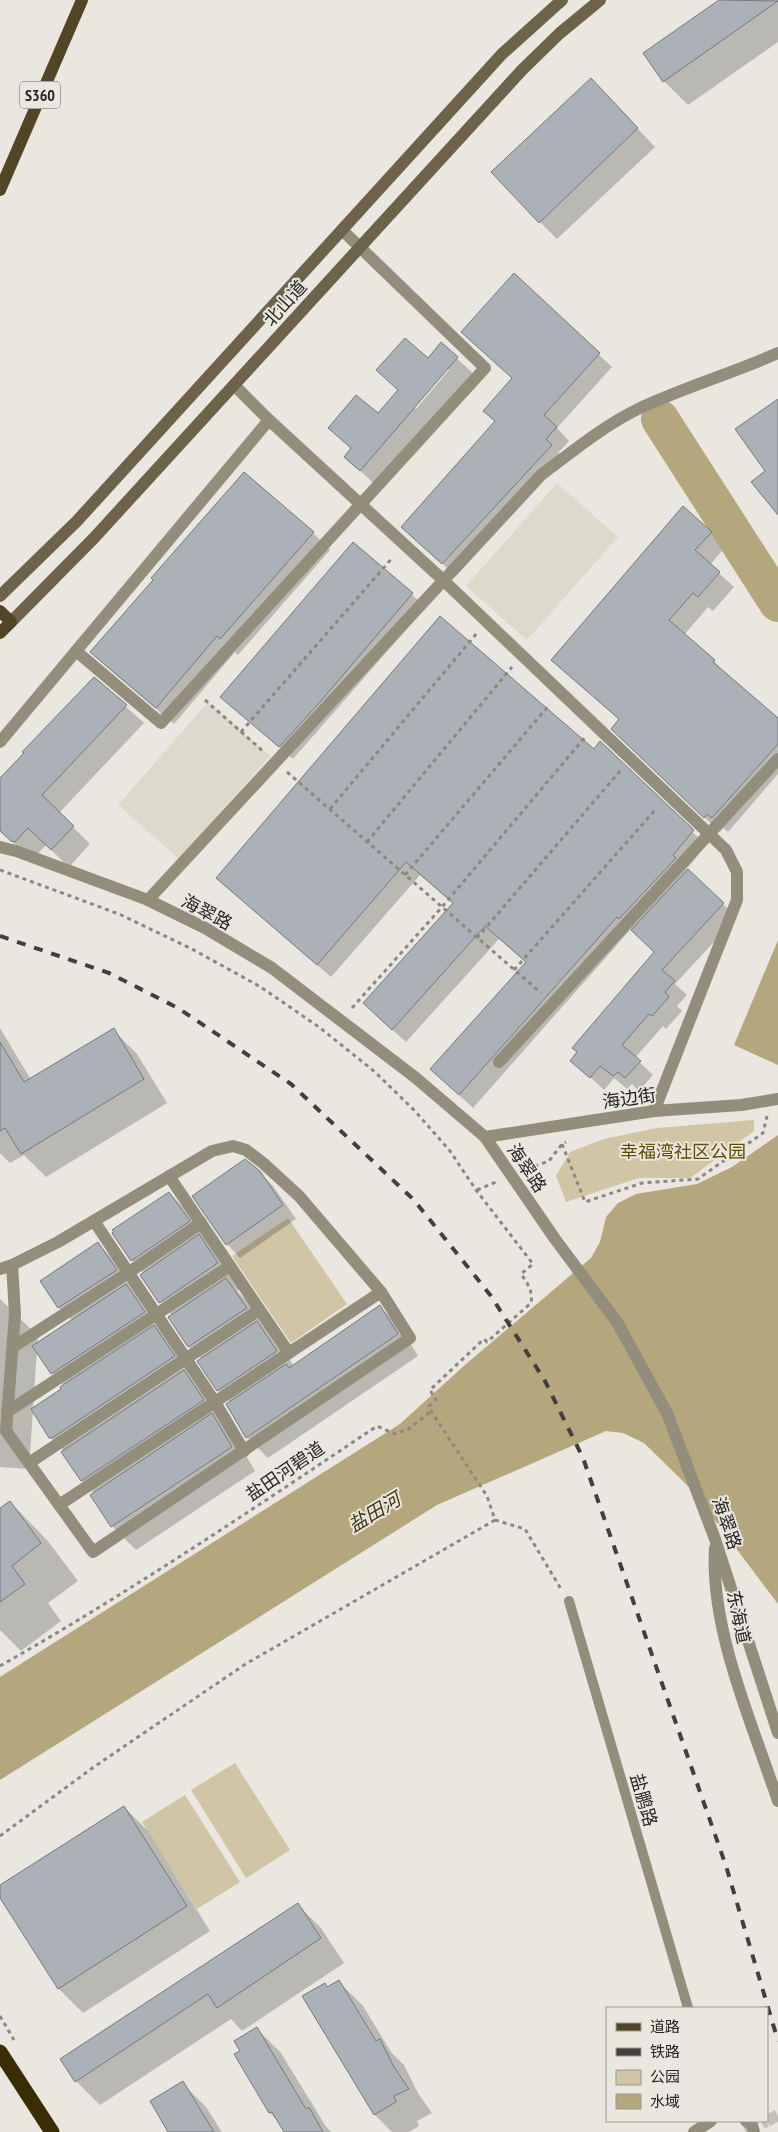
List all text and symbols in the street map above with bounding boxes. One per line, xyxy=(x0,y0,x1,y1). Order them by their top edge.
road number: S360 xyxy=(20,82,60,108)
street label: 北山道 xyxy=(258,275,312,331)
street label: 海翠路 xyxy=(178,889,236,935)
street label: 海边街 xyxy=(601,1083,657,1113)
street label: 海翠路 xyxy=(502,1139,552,1197)
park label: 幸福湾社区公园 xyxy=(620,1140,746,1163)
street label: 盐田河碧道 xyxy=(241,1436,329,1506)
water label: 盐田河 xyxy=(343,1485,408,1537)
street label: 海翠路 xyxy=(707,1494,747,1552)
street label: 东海道 xyxy=(722,1588,756,1646)
street label: 盐鹏路 xyxy=(626,1771,662,1829)
legend xyxy=(606,2007,768,2122)
text: 道路 xyxy=(650,2017,680,2036)
text: 铁路 xyxy=(650,2042,680,2061)
text: 公园 xyxy=(650,2067,680,2086)
text: 水域 xyxy=(650,2092,680,2111)

